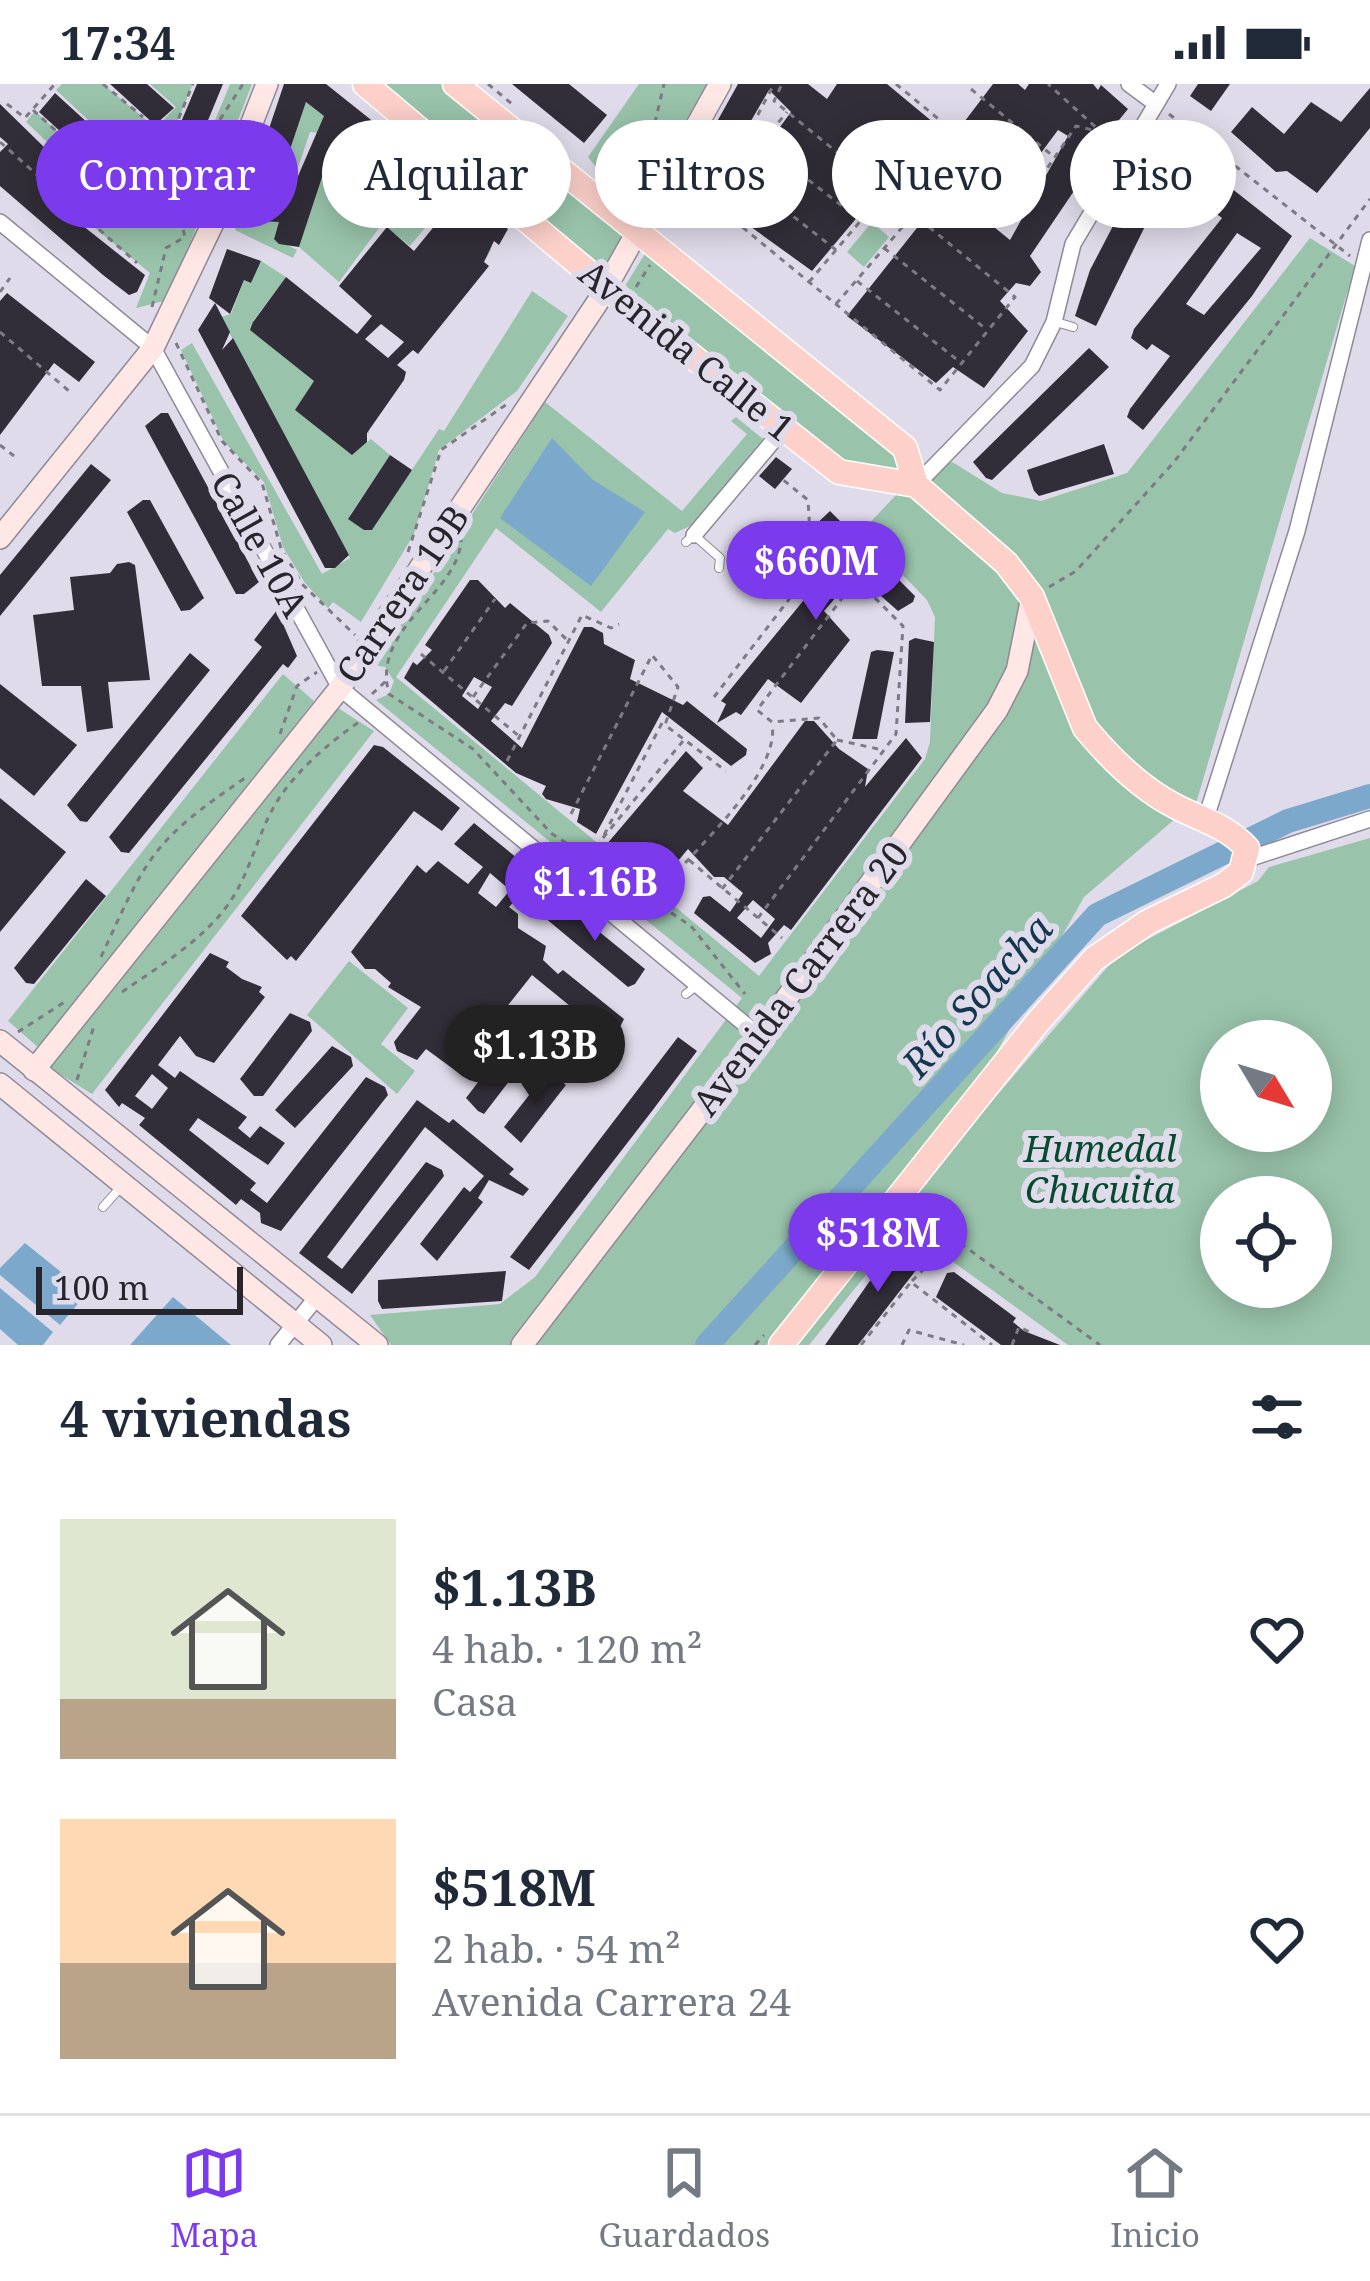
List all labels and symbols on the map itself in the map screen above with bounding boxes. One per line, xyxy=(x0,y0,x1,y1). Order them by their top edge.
street label: Avenida Calle 1 xyxy=(569,248,805,452)
street label: Calle 10A xyxy=(200,463,320,626)
street label: Carrera 19B xyxy=(324,495,480,693)
pin: $660M xyxy=(732,521,900,623)
street label: Avenida Carrera 20 xyxy=(681,831,919,1125)
pin: $1.16B xyxy=(497,842,693,944)
water label: Río Soacha xyxy=(888,902,1063,1088)
pin: $1.13B xyxy=(437,1005,633,1107)
north arrow xyxy=(1200,1020,1332,1152)
park label: Humedal Chucuita xyxy=(1023,1124,1176,1214)
pin: $518M xyxy=(794,1193,962,1295)
scale bar xyxy=(36,1261,243,1314)

